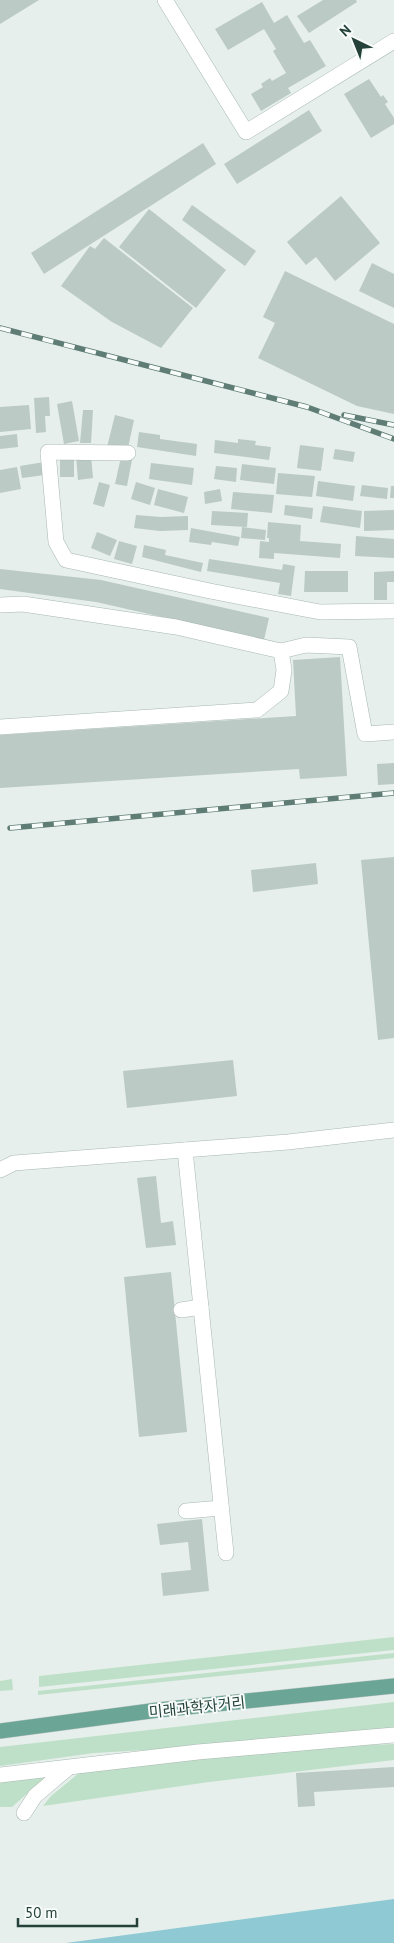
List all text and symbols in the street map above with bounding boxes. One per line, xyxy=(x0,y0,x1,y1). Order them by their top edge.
north arrow xyxy=(329,15,379,65)
text: N xyxy=(336,21,355,40)
street label: 미래과학자거리 xyxy=(148,1693,246,1721)
scale bar xyxy=(18,1896,136,1928)
text: 50 m xyxy=(25,1903,58,1922)

